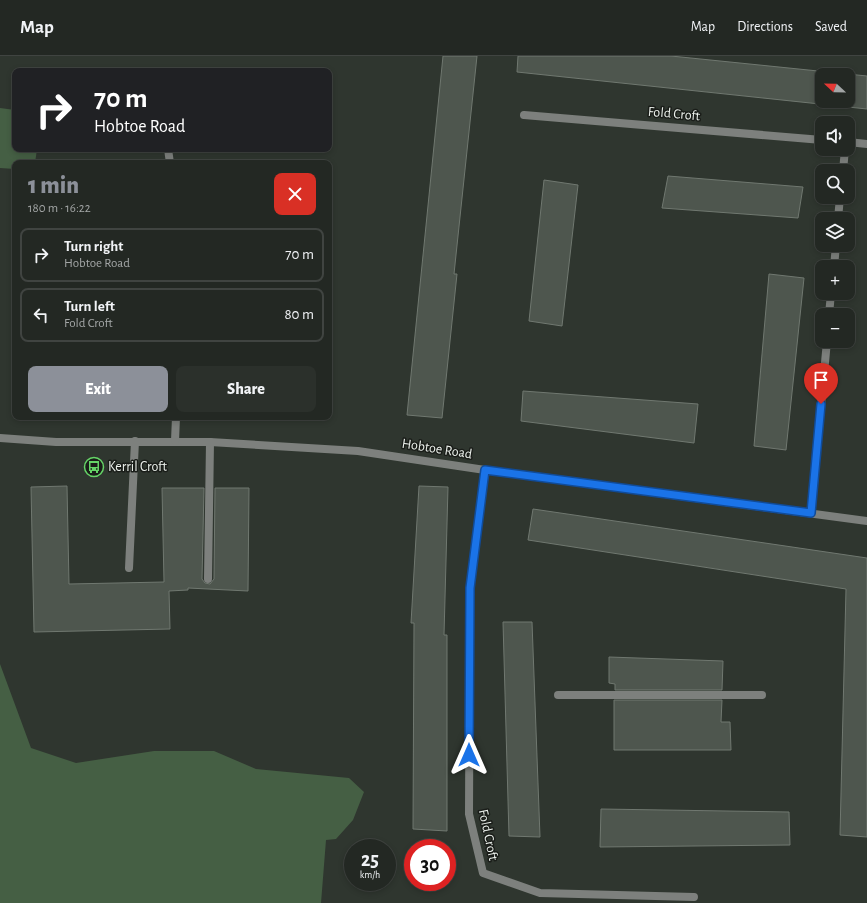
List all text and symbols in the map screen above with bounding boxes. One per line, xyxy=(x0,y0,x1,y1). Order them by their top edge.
text: Map xyxy=(20,18,54,37)
text: Map xyxy=(691,20,715,34)
text: Directions xyxy=(737,20,793,34)
text: Saved xyxy=(815,20,847,34)
north arrow xyxy=(815,68,855,108)
map controls xyxy=(815,68,855,348)
icon: right xyxy=(28,84,80,136)
text: 70 m xyxy=(94,85,148,113)
street label: Fold Croft xyxy=(647,105,701,123)
button: sound xyxy=(815,116,855,156)
text: Hobtoe Road xyxy=(94,118,185,136)
button: search xyxy=(815,164,855,204)
button: close xyxy=(274,173,316,215)
text: 1 min xyxy=(28,174,79,198)
text: 180 m · 16:22 xyxy=(28,202,91,215)
button: layers xyxy=(815,212,855,252)
text: Turn right xyxy=(64,239,123,254)
icon: right xyxy=(30,244,52,266)
text: 70 m xyxy=(285,247,314,262)
text: Hobtoe Road xyxy=(64,257,130,270)
button: + xyxy=(815,260,855,300)
text: Turn left xyxy=(64,299,115,314)
icon: left xyxy=(30,304,52,326)
text: 80 m xyxy=(284,307,314,322)
button: − xyxy=(815,308,855,348)
text: Fold Croft xyxy=(64,317,113,330)
pin xyxy=(804,363,838,404)
button: Exit xyxy=(28,366,168,412)
button: Share xyxy=(176,366,316,412)
icon: arrive xyxy=(810,369,832,391)
street label: Hobtoe Road xyxy=(401,437,473,461)
bus stop icon: Kerril Croft xyxy=(83,456,105,478)
place label: Kerril Croft xyxy=(108,460,167,474)
position arrow xyxy=(448,734,490,776)
street label: Fold Croft xyxy=(476,808,500,863)
speed limit sign: 30 xyxy=(404,839,456,891)
text: 25 xyxy=(361,850,379,870)
text: km/h xyxy=(360,870,380,880)

